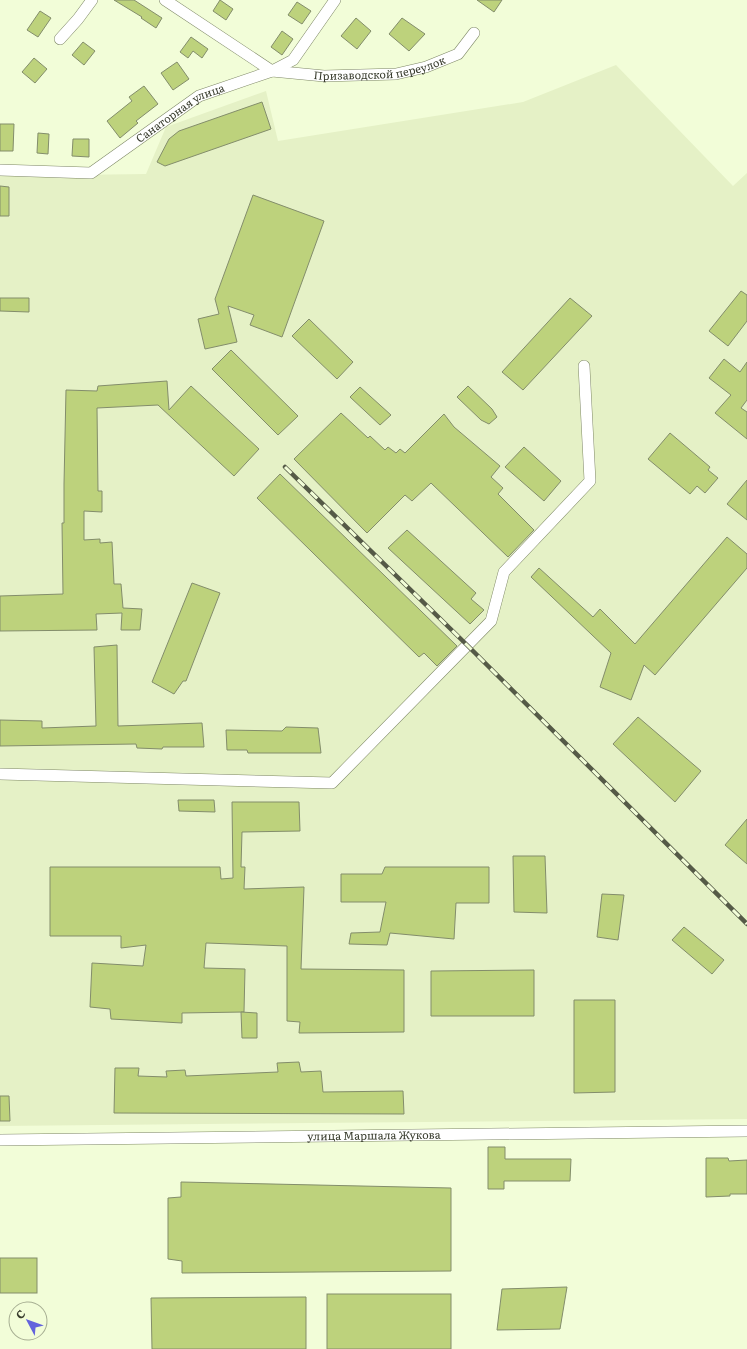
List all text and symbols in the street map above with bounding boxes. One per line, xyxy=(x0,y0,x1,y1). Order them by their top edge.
street label: Призаводской переулок xyxy=(313,51,448,83)
street label: Санаторная улица xyxy=(132,79,226,146)
street label: улица Маршала Жукова xyxy=(307,1126,441,1143)
north arrow xyxy=(8,1301,48,1341)
text: С xyxy=(11,1305,28,1322)

